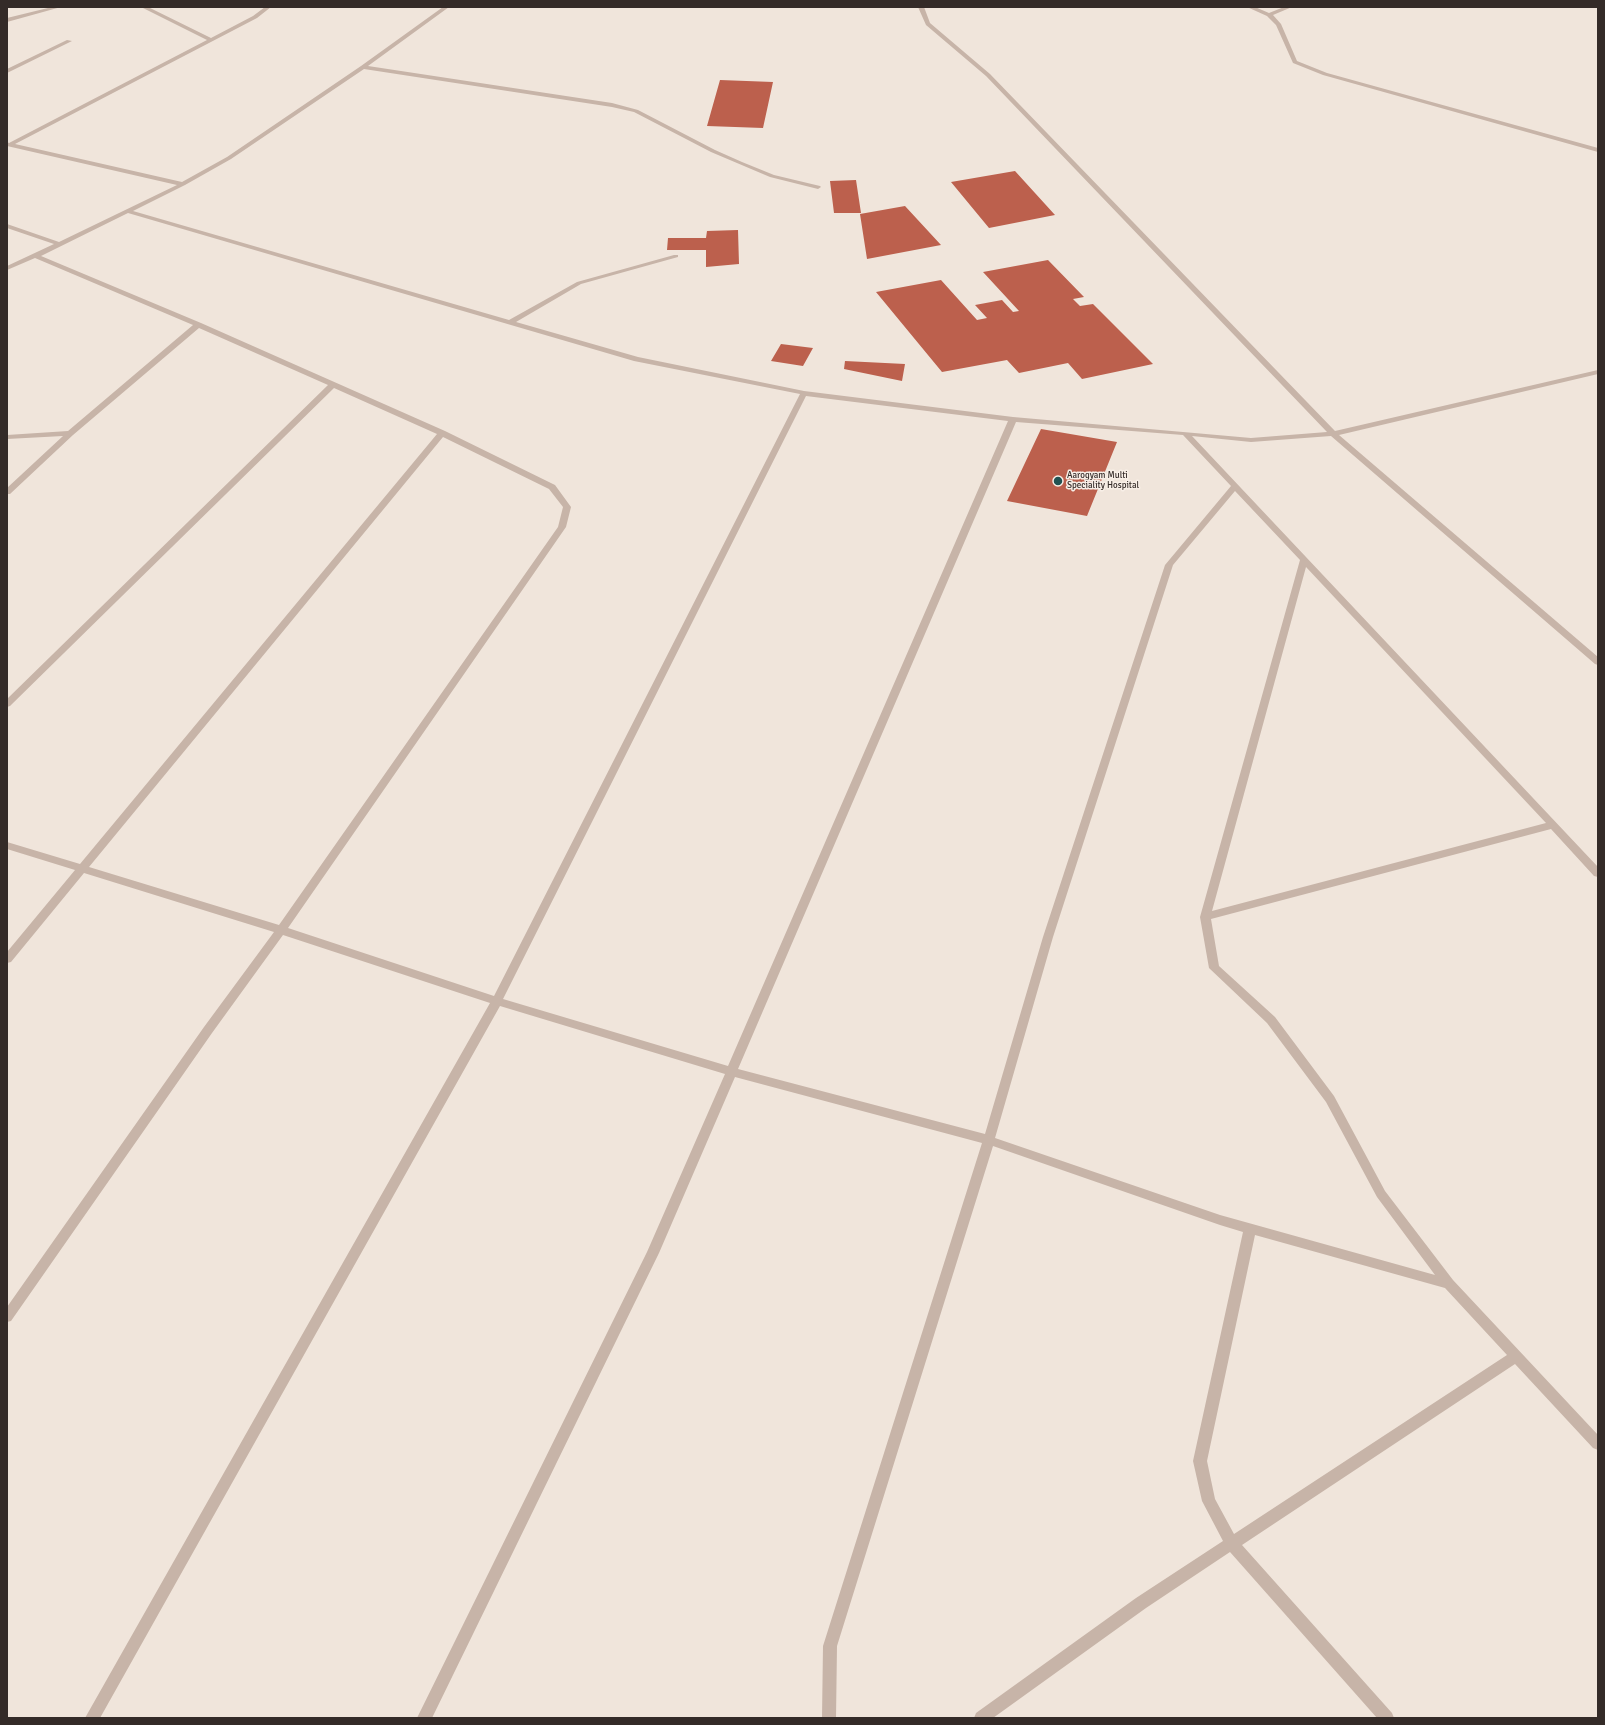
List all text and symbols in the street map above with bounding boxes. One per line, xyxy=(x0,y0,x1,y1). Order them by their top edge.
place label: Aarogyam Multi Speciality Hospital xyxy=(1067,471,1139,492)
marker: Aarogyam Multi Speciality Hospital xyxy=(1052,475,1064,487)

